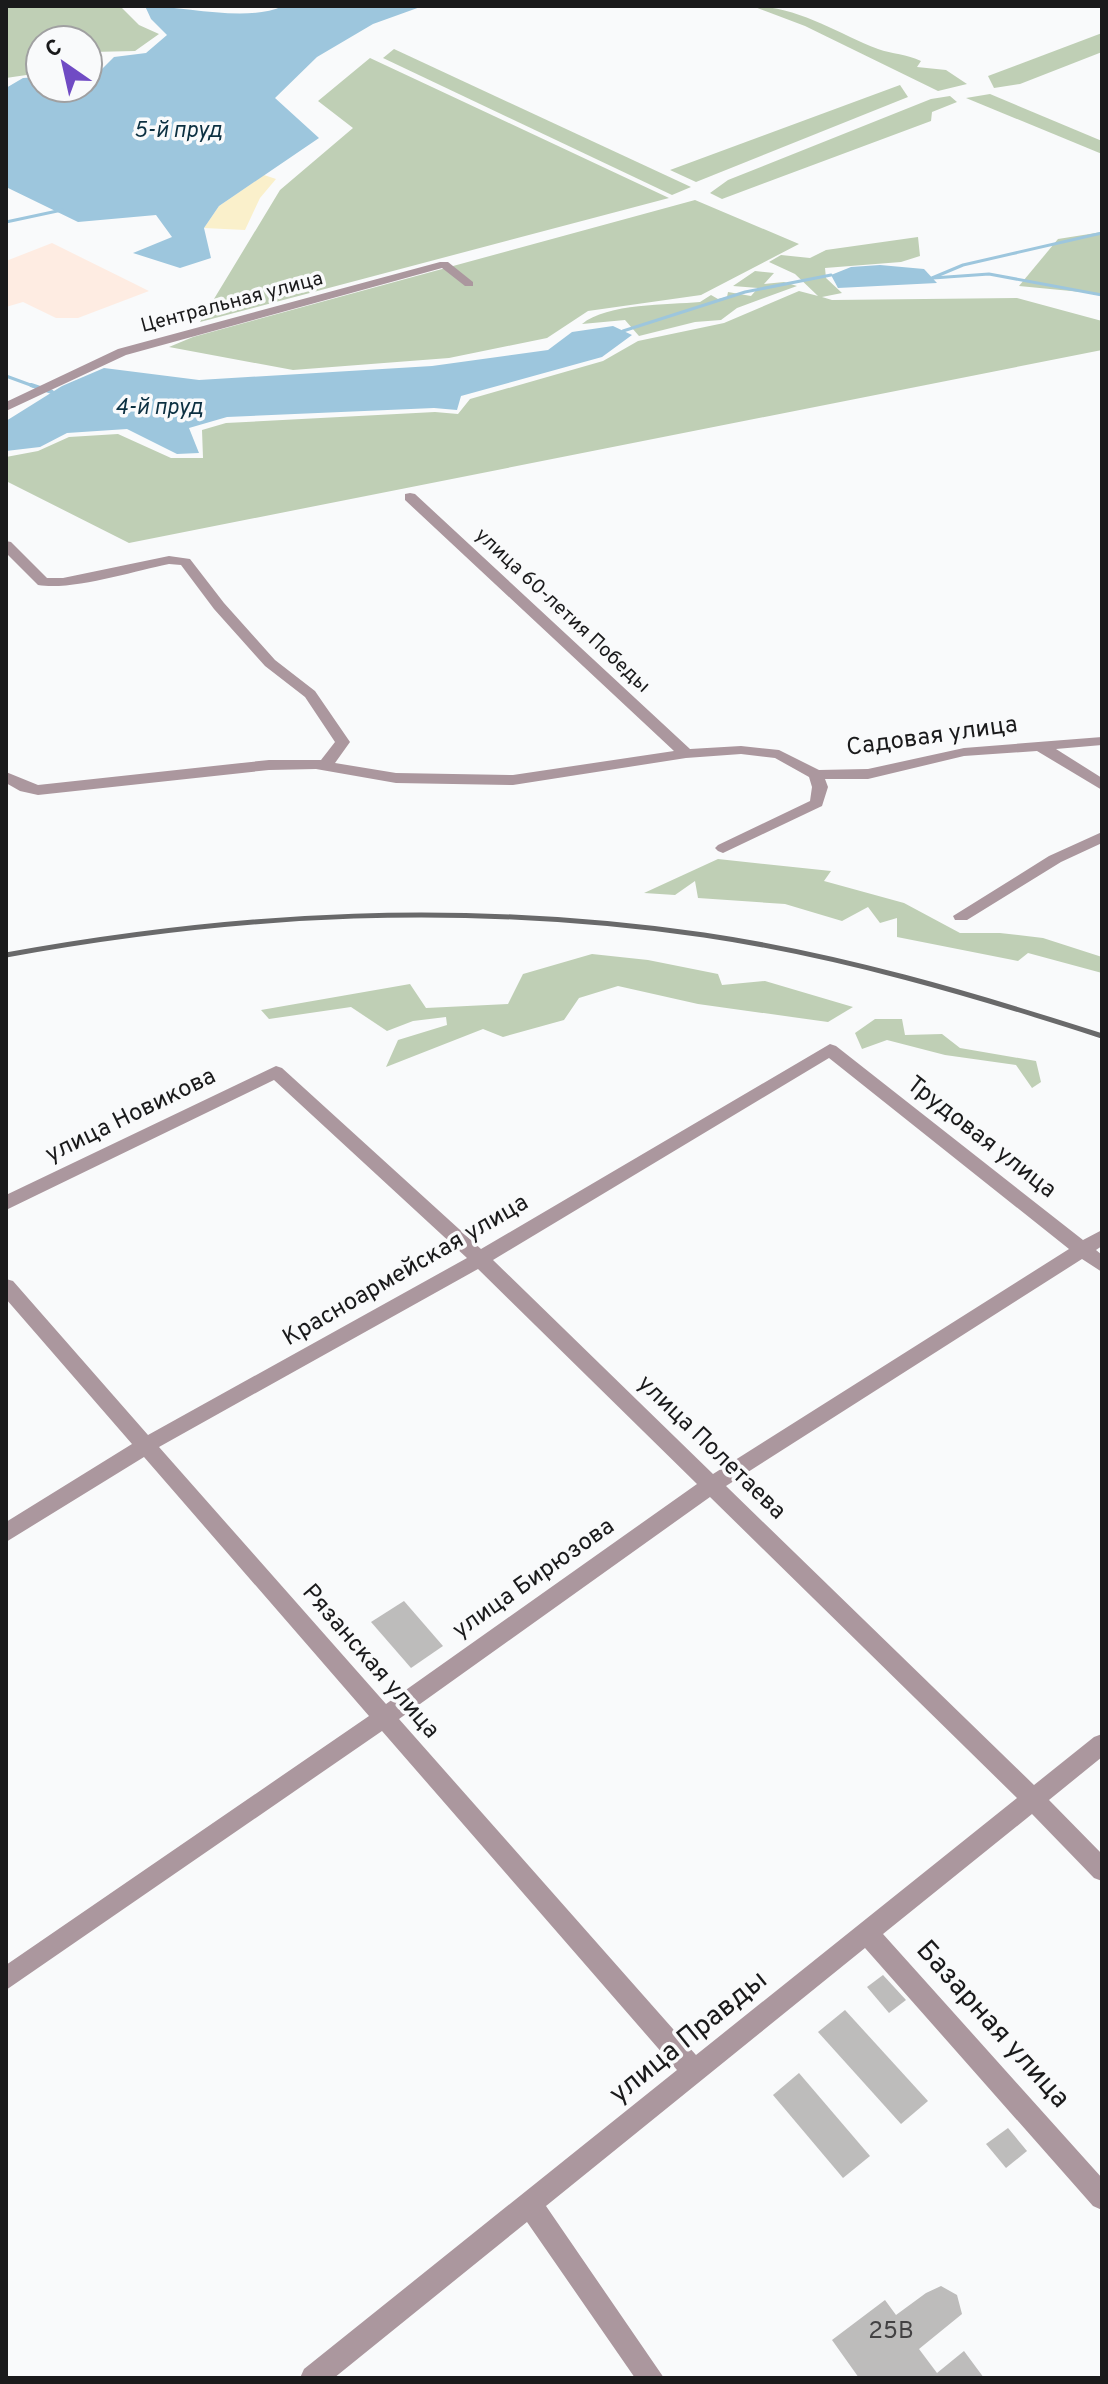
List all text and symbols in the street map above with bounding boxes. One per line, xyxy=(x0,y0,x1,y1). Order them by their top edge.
north arrow xyxy=(24,24,104,104)
text: С xyxy=(41,34,68,65)
water label: 5-й пруд xyxy=(134,118,222,145)
street label: Центральная улица xyxy=(138,266,326,340)
water label: 4-й пруд xyxy=(115,395,203,422)
street label: улица 60-летия Победы xyxy=(469,523,655,699)
street label: Садовая улица xyxy=(845,710,1019,764)
street label: улица Новикова xyxy=(41,1062,221,1170)
street label: Трудовая улица xyxy=(900,1070,1062,1206)
street label: Красноармейская улица xyxy=(278,1188,534,1354)
street label: улица Полетаева xyxy=(630,1369,792,1527)
street label: улица Бирюзова xyxy=(447,1512,621,1646)
street label: Рязанская улица xyxy=(295,1579,445,1745)
street label: Базарная улица xyxy=(907,1933,1077,2117)
street label: улица Правды xyxy=(602,1963,776,2113)
house number: 25В xyxy=(868,2317,914,2347)

